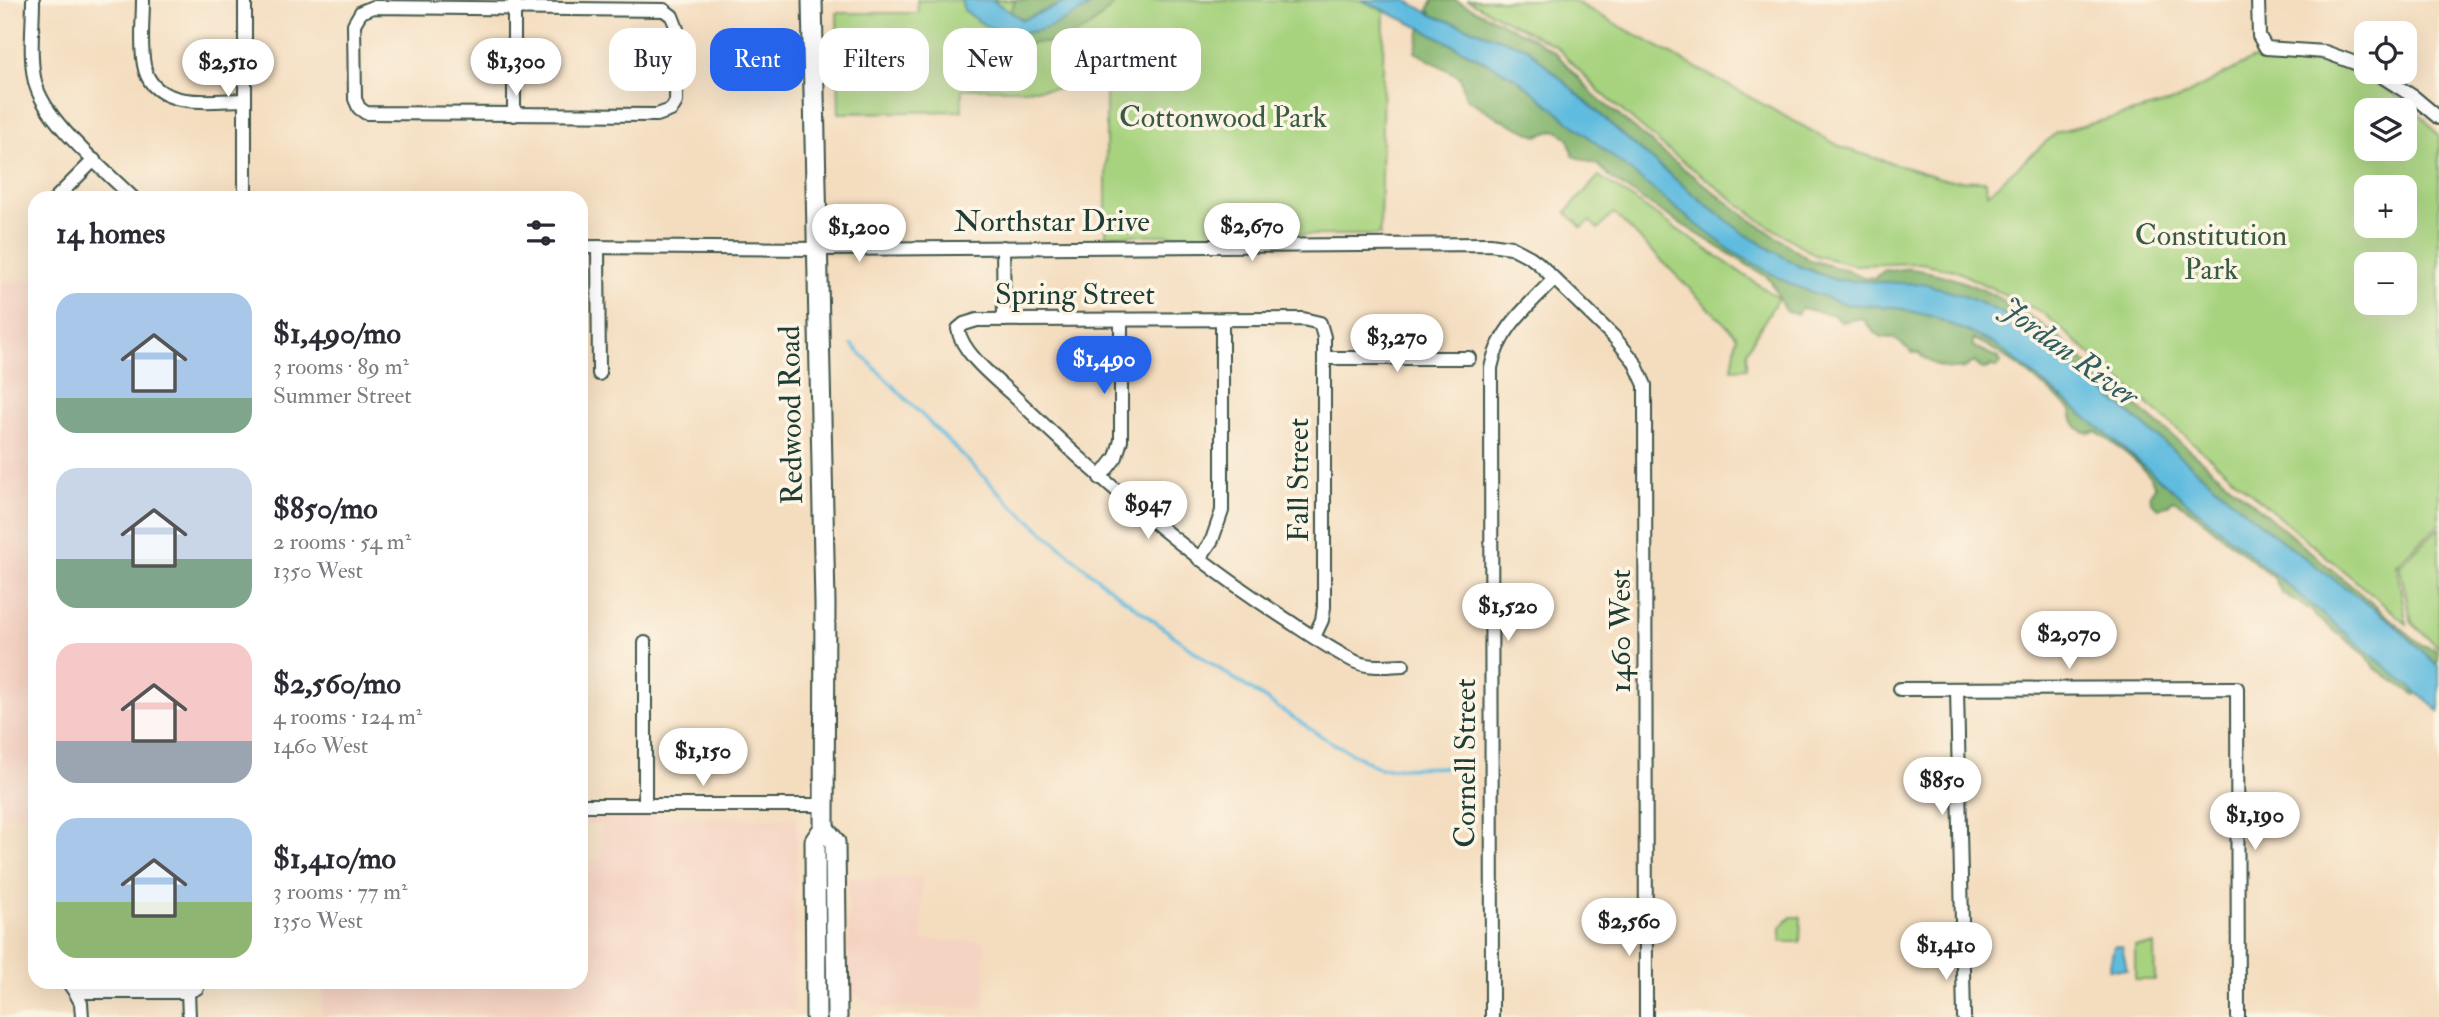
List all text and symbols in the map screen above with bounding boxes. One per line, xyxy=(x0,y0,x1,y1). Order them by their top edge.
map controls xyxy=(2354,21,2417,315)
button: locate xyxy=(2354,21,2417,84)
chip: Buy xyxy=(609,28,696,91)
chip: Rent xyxy=(710,28,805,91)
chip: Filters xyxy=(819,28,929,91)
chip: New xyxy=(943,28,1037,91)
chip: Apartment xyxy=(1051,28,1201,91)
pin: $1,300 xyxy=(459,38,573,98)
pin: $2,510 xyxy=(171,40,285,99)
text: $1,300 xyxy=(486,46,546,75)
text: $2,510 xyxy=(198,47,258,76)
button: layers xyxy=(2354,98,2417,161)
park label: Cottonwood Park xyxy=(1119,99,1327,136)
button: + xyxy=(2354,175,2417,238)
street label: Northstar Drive xyxy=(954,203,1150,240)
pin: $1,200 xyxy=(802,204,916,264)
pin: $2,670 xyxy=(1195,204,1309,263)
text: $2,670 xyxy=(1220,211,1284,240)
text: $1,200 xyxy=(828,212,890,241)
icon: filters xyxy=(522,214,560,252)
text: 14 homes xyxy=(56,215,165,252)
park label: Constitution Park xyxy=(2135,217,2287,288)
button: − xyxy=(2354,252,2417,315)
street label: Spring Street xyxy=(995,276,1155,313)
water label: Jordan River xyxy=(1992,288,2148,417)
pin: $3,270 xyxy=(1340,314,1454,374)
text: $1,490/mo xyxy=(273,315,401,352)
icon: home xyxy=(112,321,196,405)
text: $3,270 xyxy=(1366,322,1428,351)
street label: Redwood Road xyxy=(771,325,811,505)
pin: $1,490 xyxy=(1047,336,1161,396)
text: $1,490 xyxy=(1072,344,1136,373)
text: 3 rooms · 89 m² xyxy=(273,352,409,381)
text: Summer Street xyxy=(273,381,412,410)
street label: Fall Street xyxy=(1280,418,1317,542)
pin: $947 xyxy=(1107,482,1189,541)
text: $947 xyxy=(1124,489,1172,518)
text: $850/mo xyxy=(273,490,378,527)
icon: home xyxy=(112,496,196,580)
text: 2 rooms · 54 m² xyxy=(273,527,411,556)
text: 1350 West xyxy=(273,556,363,585)
street label: 1460 West xyxy=(1602,569,1639,693)
pin: $1,520 xyxy=(1451,584,1565,643)
text: $1,520 xyxy=(1478,591,1538,620)
pin: $2,070 xyxy=(2012,612,2126,671)
text: $2,070 xyxy=(2037,619,2101,648)
text: $2,560/mo xyxy=(273,665,401,702)
icon: home xyxy=(112,671,196,755)
street label: Cornell Street xyxy=(1447,678,1484,848)
text: 4 rooms · 124 m² xyxy=(273,702,422,731)
pin: $1,150 xyxy=(646,728,760,788)
text: 1460 West xyxy=(273,731,368,760)
text: $1,150 xyxy=(675,736,731,765)
pin: $850 xyxy=(1901,758,1983,817)
text: $850 xyxy=(1919,765,1965,794)
pin: $1,190 xyxy=(2198,792,2312,852)
text: $1,190 xyxy=(2226,800,2284,829)
text: $1,410/mo xyxy=(273,840,396,877)
icon: home xyxy=(112,846,196,930)
text: 3 rooms · 77 m² xyxy=(273,877,408,906)
pin: $2,560 xyxy=(1572,898,1686,958)
text: 1350 West xyxy=(273,906,363,935)
text: $2,560 xyxy=(1597,906,1661,935)
pin: $1,410 xyxy=(1889,922,2003,982)
text: $1,410 xyxy=(1916,930,1976,959)

